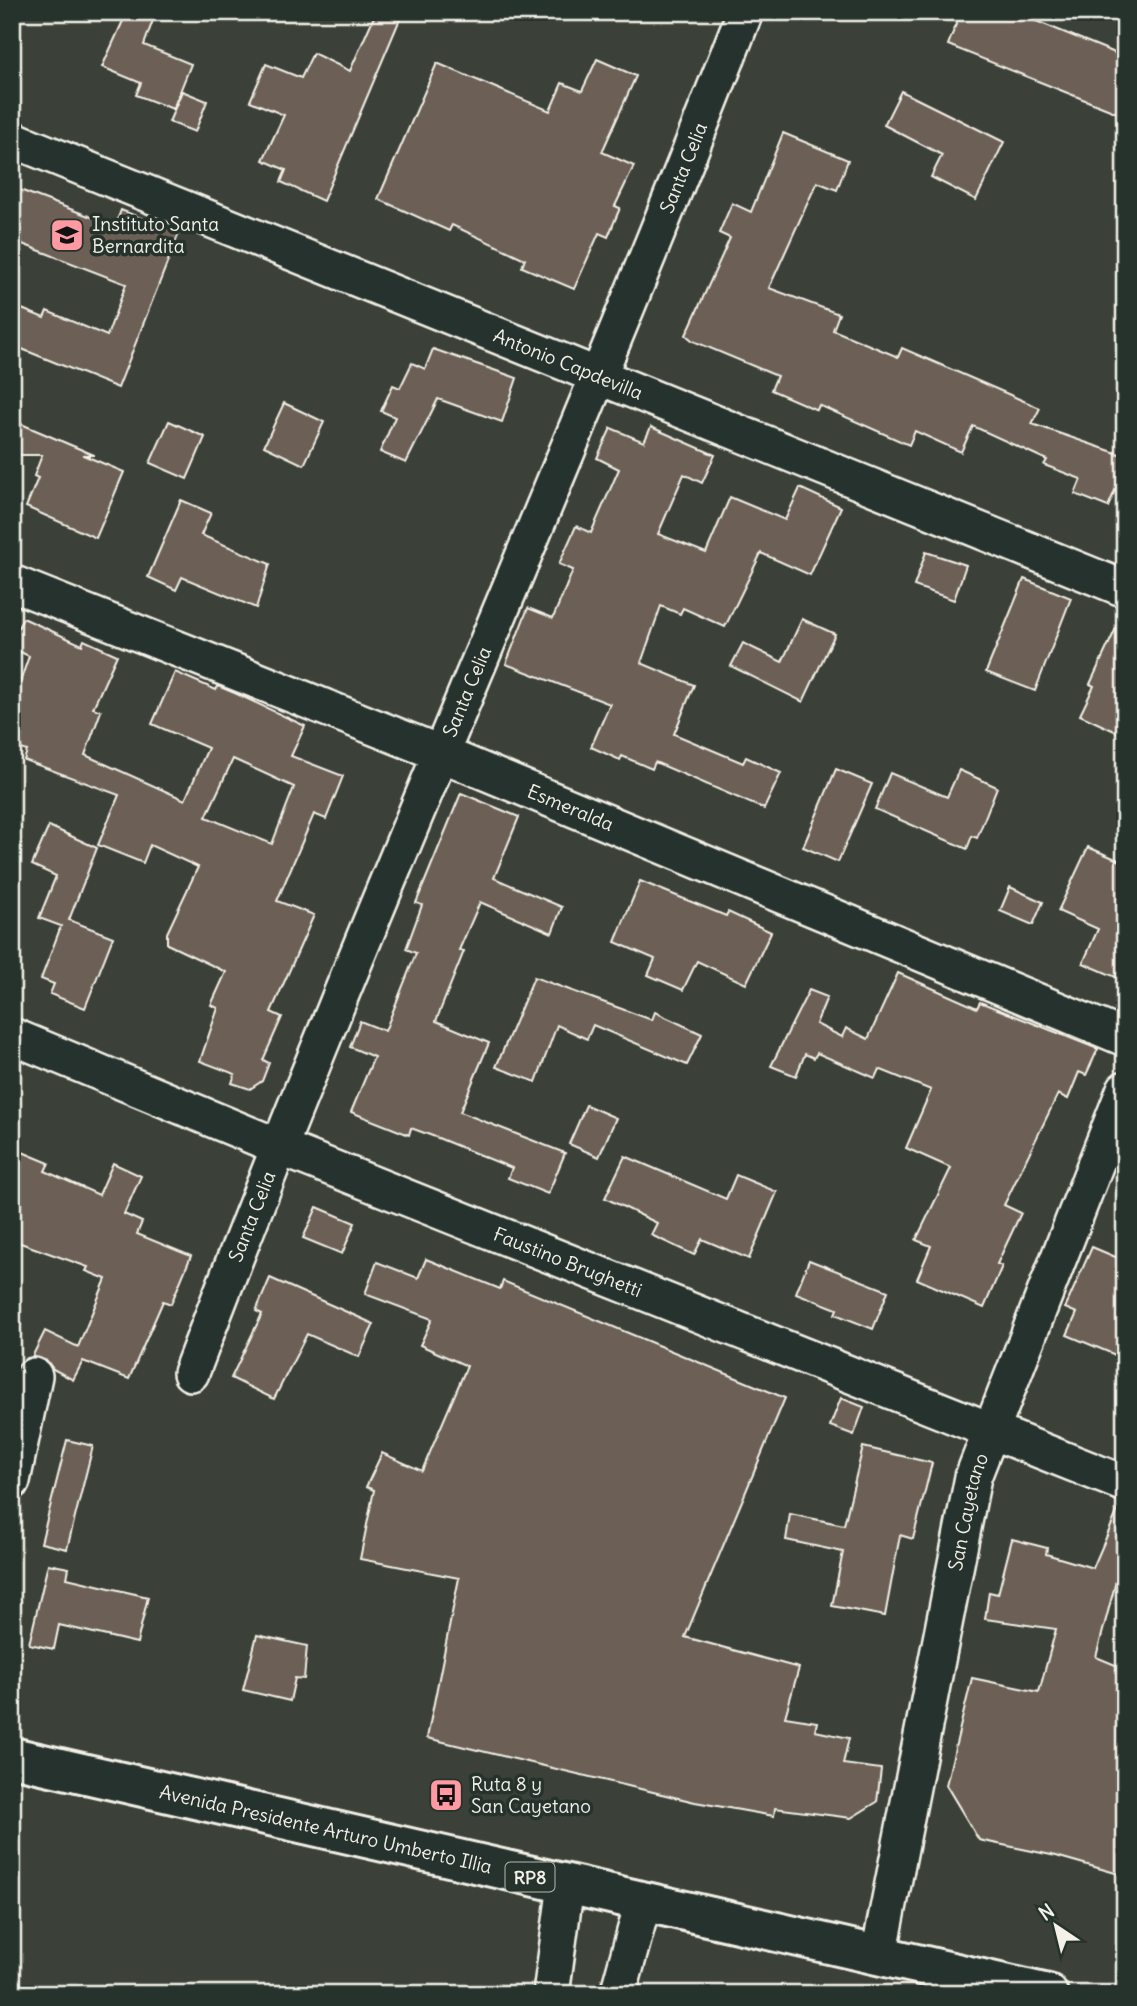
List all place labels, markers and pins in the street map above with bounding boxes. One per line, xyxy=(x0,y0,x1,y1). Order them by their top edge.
place label: Instituto Santa Bernardita xyxy=(92,212,219,258)
school or university icon: Instituto Santa Bernardita xyxy=(48,216,86,254)
place label: Ruta 8 y San Cayetano xyxy=(471,1772,591,1818)
bus stop icon: Ruta 8 y San Cayetano xyxy=(427,1776,465,1814)

